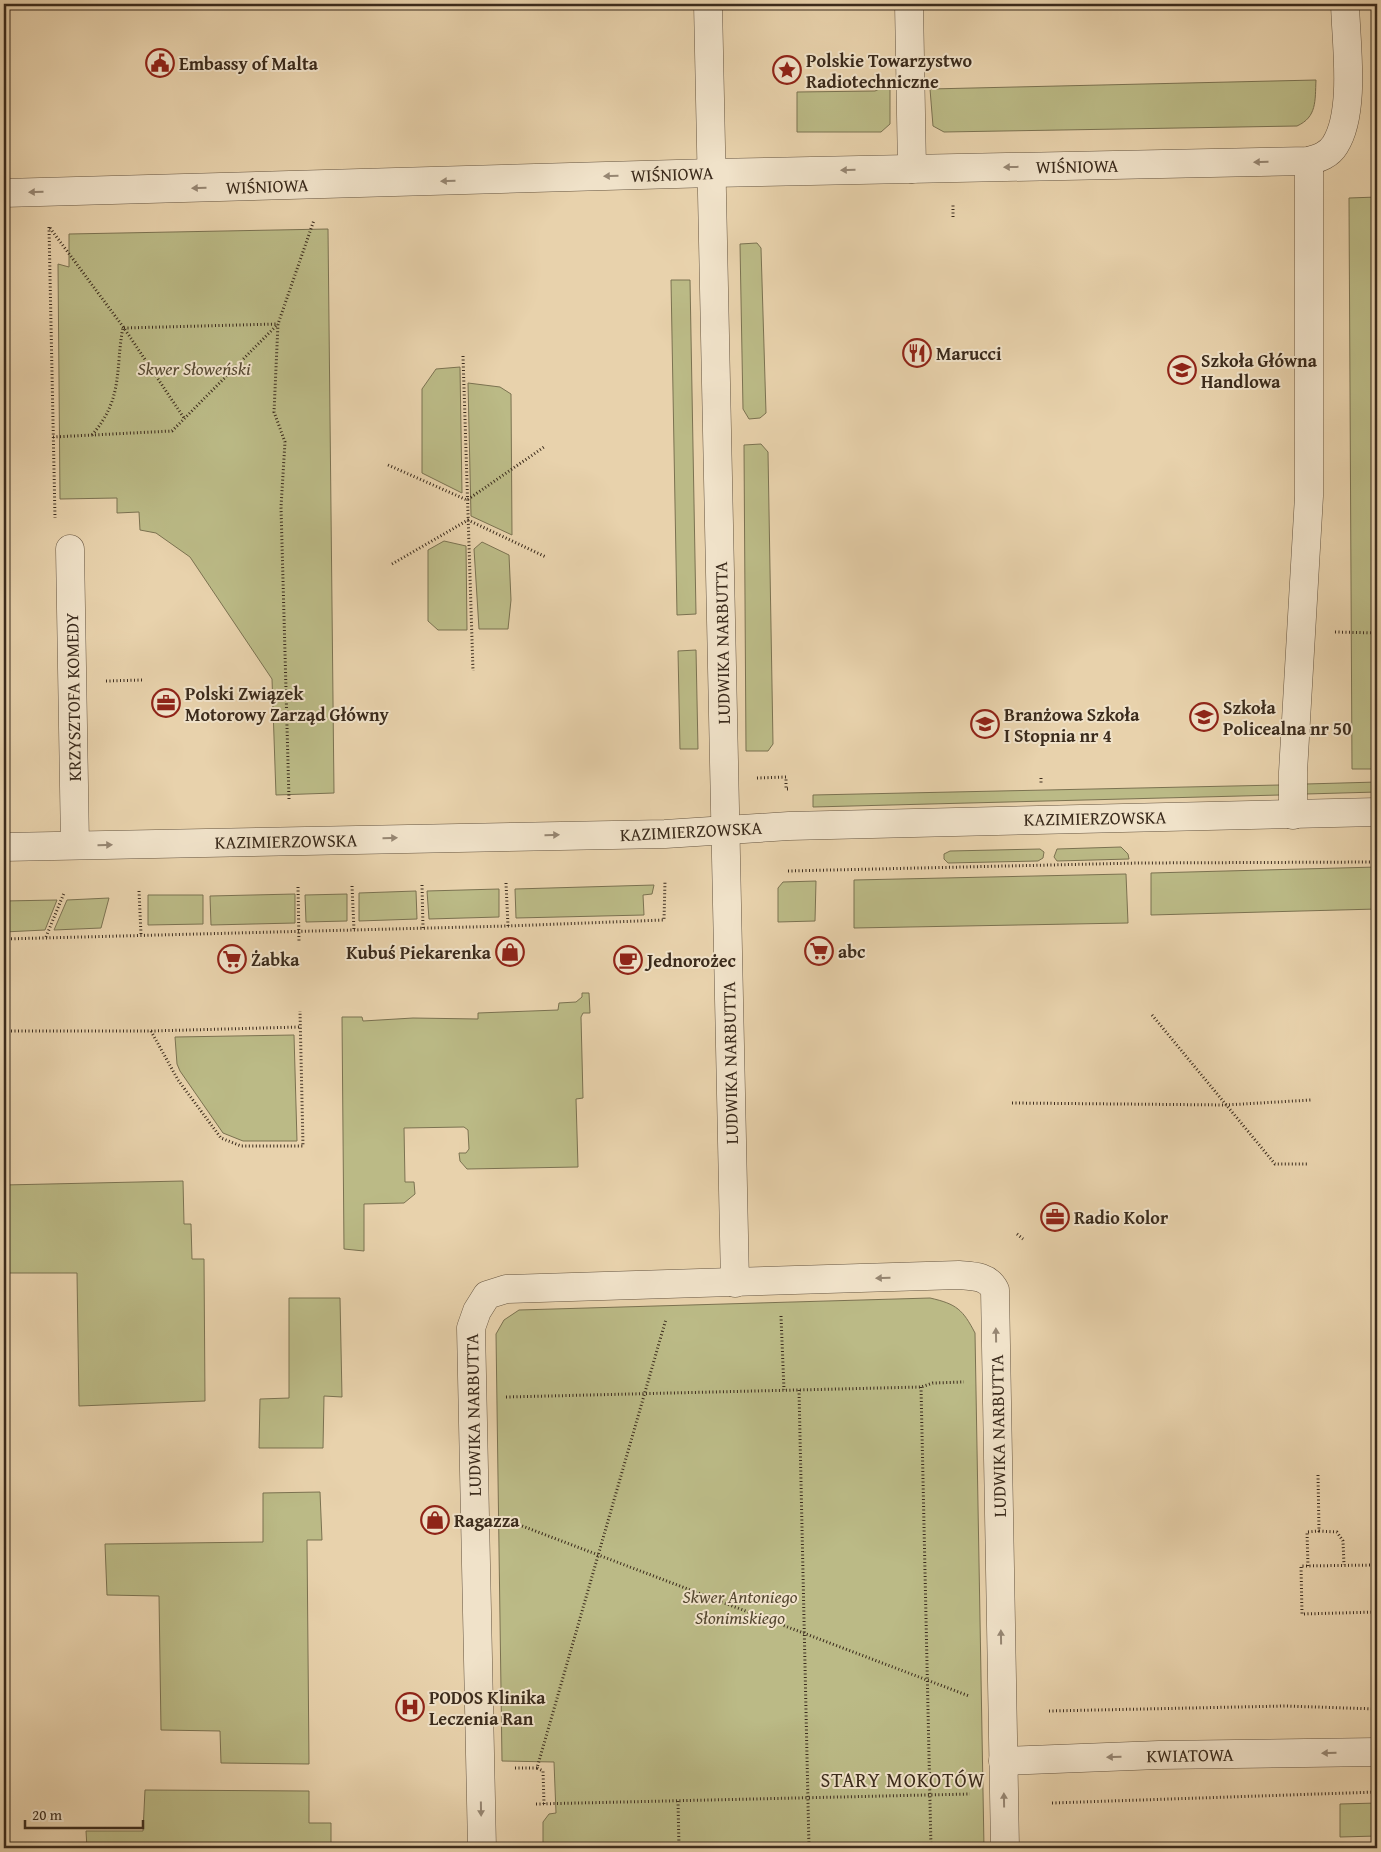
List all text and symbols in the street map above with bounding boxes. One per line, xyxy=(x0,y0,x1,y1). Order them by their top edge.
place label: Polskie Towarzystwo Radiotechniczne xyxy=(806,47,972,95)
public building icon: Embassy of Malta xyxy=(145,48,175,78)
place label: Embassy of Malta xyxy=(179,50,319,77)
place icon: Polskie Towarzystwo Radiotechniczne xyxy=(772,55,802,85)
street label: WIŚNIOWA xyxy=(1035,152,1119,180)
one-way arrow xyxy=(1252,158,1268,166)
street label: WIŚNIOWA xyxy=(630,159,714,189)
one-way arrow xyxy=(1002,163,1018,171)
one-way arrow xyxy=(840,166,856,174)
street label: WIŚNIOWA xyxy=(225,171,309,201)
one-way arrow xyxy=(603,173,619,181)
one-way arrow xyxy=(440,177,456,185)
one-way arrow xyxy=(190,184,206,192)
one-way arrow xyxy=(28,188,44,196)
restaurant icon: Marucci xyxy=(902,338,932,368)
place label: Marucci xyxy=(936,340,1002,367)
place label: Szkoła Główna Handlowa xyxy=(1201,347,1318,395)
park label: Skwer Słoweński xyxy=(137,355,251,382)
school or university icon: Szkoła Główna Handlowa xyxy=(1167,355,1197,385)
street label: LUDWIKA NARBUTTA xyxy=(707,561,737,725)
street label: KRZYSZTOFA KOMEDY xyxy=(58,612,88,782)
place label: Polski Związek Motorowy Zarząd Główny xyxy=(185,680,390,728)
office icon: Polski Związek Motorowy Zarząd Główny xyxy=(151,688,181,718)
place label: Szkoła Policealna nr 50 xyxy=(1223,694,1352,742)
place label: Branżowa Szkoła I Stopnia nr 4 xyxy=(1004,701,1140,749)
school or university icon: Szkoła Policealna nr 50 xyxy=(1189,702,1219,732)
school or university icon: Branżowa Szkoła I Stopnia nr 4 xyxy=(970,709,1000,739)
street label: KAZIMIERZOWSKA xyxy=(1023,803,1167,833)
street label: KAZIMIERZOWSKA xyxy=(619,814,763,848)
street label: KAZIMIERZOWSKA xyxy=(214,826,358,856)
one-way arrow xyxy=(545,831,561,839)
one-way arrow xyxy=(382,834,398,842)
one-way arrow xyxy=(97,840,113,848)
supermarket icon: abc xyxy=(804,936,834,966)
shop icon: Kubuś Piekarenka xyxy=(495,937,525,967)
place label: abc xyxy=(838,938,865,965)
place label: Kubuś Piekarenka xyxy=(346,939,492,966)
supermarket icon: Żabka xyxy=(217,944,247,974)
cafe icon: Jednorożec xyxy=(613,945,643,975)
place label: Żabka xyxy=(251,946,300,973)
place label: Jednorożec xyxy=(644,947,736,974)
street label: LUDWIKA NARBUTTA xyxy=(715,981,745,1145)
office icon: Radio Kolor xyxy=(1040,1202,1070,1232)
place label: Radio Kolor xyxy=(1074,1204,1169,1231)
one-way arrow xyxy=(875,1274,891,1282)
one-way arrow xyxy=(992,1326,1000,1342)
street label: LUDWIKA NARBUTTA xyxy=(458,1333,488,1497)
street label: LUDWIKA NARBUTTA xyxy=(983,1354,1013,1518)
shop icon: Ragazza xyxy=(420,1505,450,1535)
place label: Ragazza xyxy=(454,1507,520,1534)
park label: Skwer Antoniego Słonimskiego xyxy=(682,1583,798,1631)
one-way arrow xyxy=(997,1629,1005,1645)
place label: PODOS Klinika Leczenia Ran xyxy=(429,1684,546,1732)
hospital icon: PODOS Klinika Leczenia Ran xyxy=(395,1692,425,1722)
street label: KWIATOWA xyxy=(1146,1741,1234,1769)
one-way arrow xyxy=(1320,1749,1336,1757)
one-way arrow xyxy=(1105,1753,1121,1761)
district label: STARY MOKOTÓW xyxy=(820,1765,986,1794)
one-way arrow xyxy=(1000,1791,1008,1807)
scale bar xyxy=(25,1797,142,1829)
one-way arrow xyxy=(477,1801,485,1817)
text: 20 m xyxy=(32,1804,63,1825)

